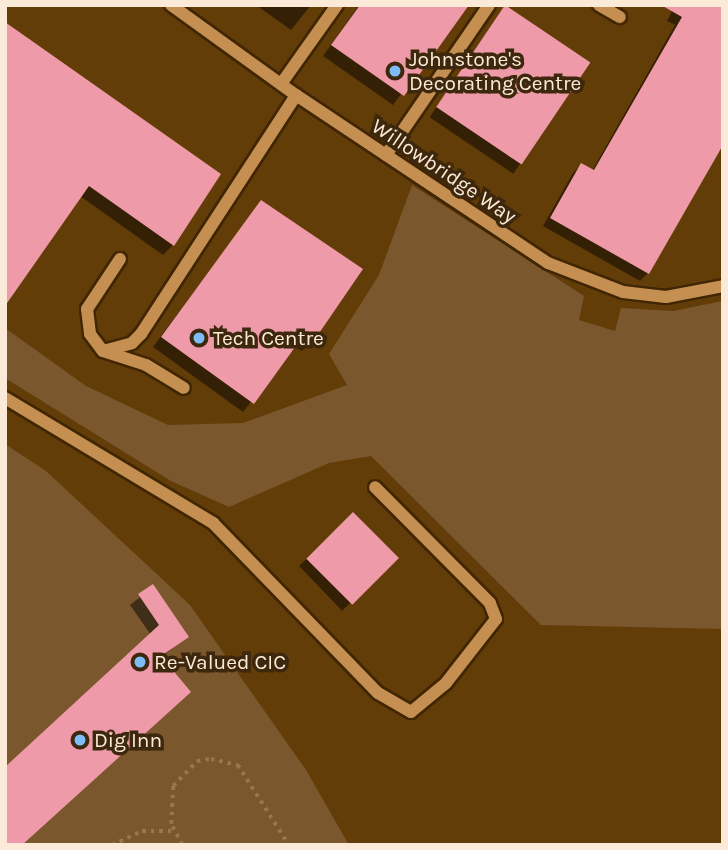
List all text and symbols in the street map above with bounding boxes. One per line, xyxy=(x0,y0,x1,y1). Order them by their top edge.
place label: Johnstone's Decorating Centre xyxy=(409,46,581,96)
marker: Johnstone's Decorating Centre xyxy=(387,63,403,79)
street label: Willowbridge Way xyxy=(367,113,521,229)
place label: Tech Centre xyxy=(213,325,324,351)
marker: Tech Centre xyxy=(191,330,207,346)
place label: Re-Valued CIC xyxy=(154,649,286,675)
marker: Re-Valued CIC xyxy=(132,654,148,670)
place label: Dig Inn xyxy=(94,727,162,753)
marker: Dig Inn xyxy=(72,732,88,748)

